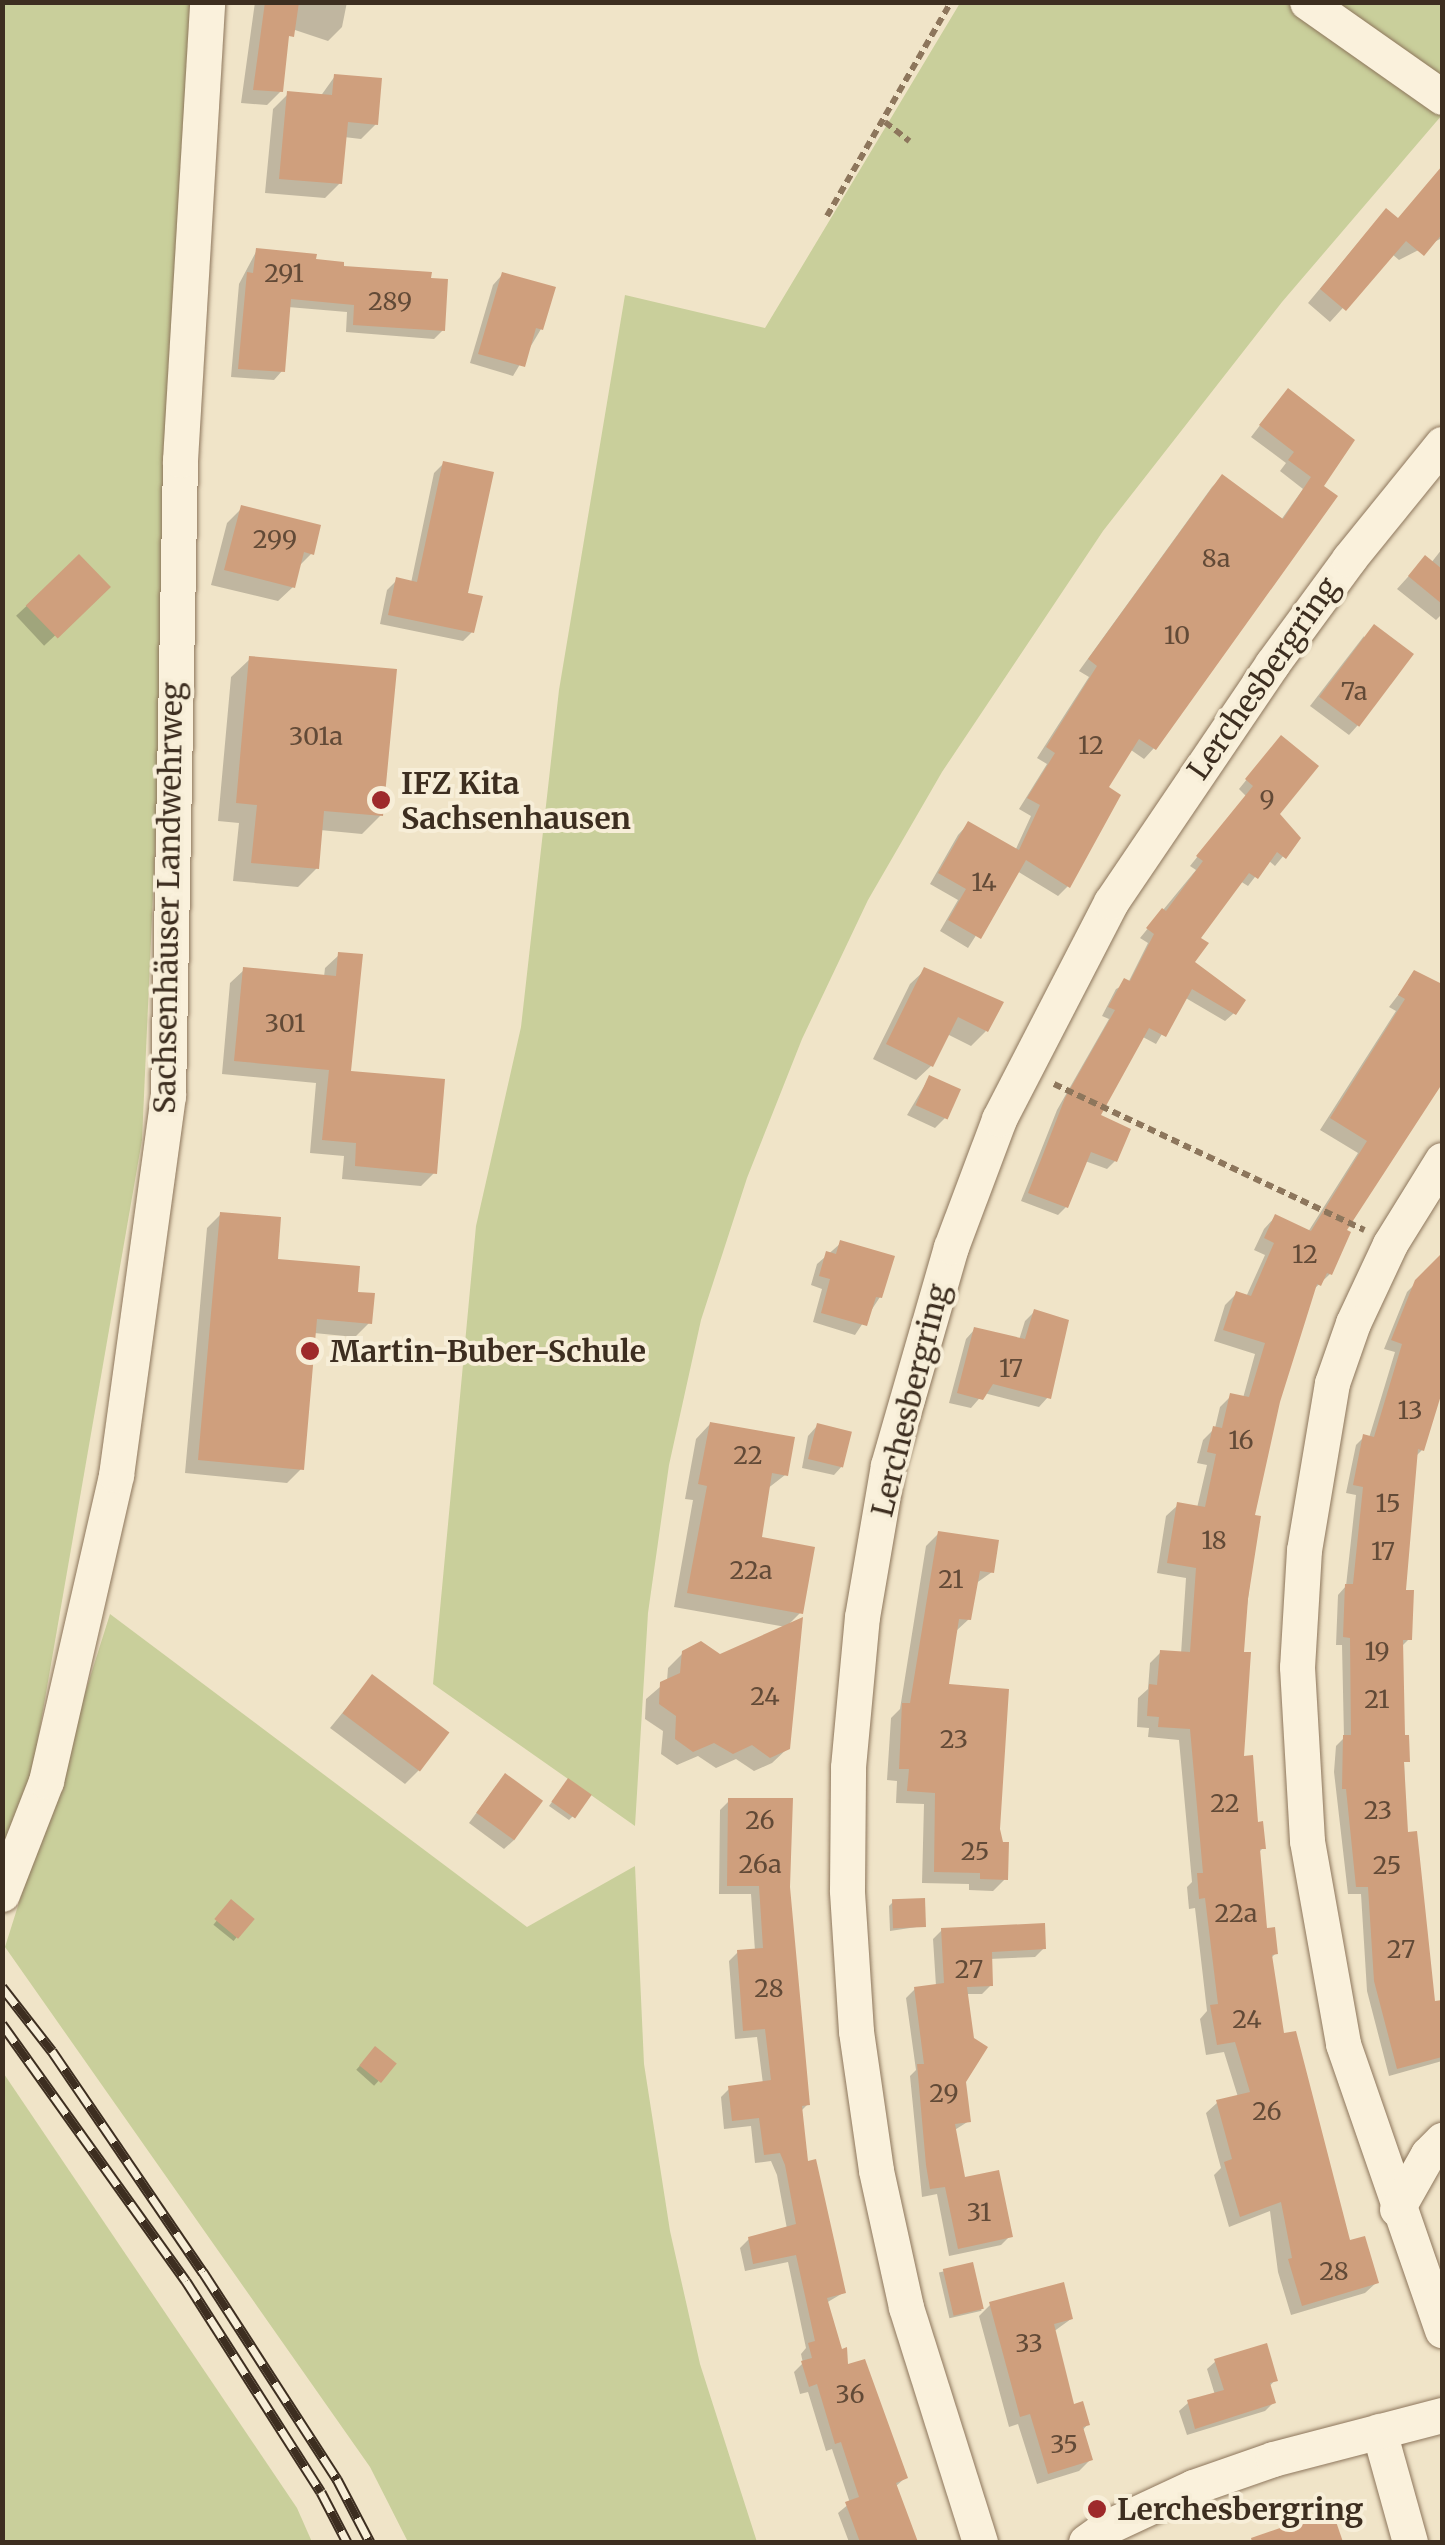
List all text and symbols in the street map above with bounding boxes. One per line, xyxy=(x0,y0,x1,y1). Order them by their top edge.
house number: 291 xyxy=(264,258,304,288)
house number: 289 xyxy=(368,286,412,316)
house number: 299 xyxy=(253,524,297,554)
house number: 8a xyxy=(1202,543,1230,573)
street label: Lerchesbergring xyxy=(1180,570,1346,786)
house number: 10 xyxy=(1164,620,1190,650)
house number: 7a xyxy=(1341,676,1367,706)
street label: Sachsenhäuser Landwehrweg xyxy=(146,682,190,1114)
house number: 301a xyxy=(289,721,343,751)
house number: 12 xyxy=(1078,730,1104,760)
place label: IFZ Kita Sachsenhausen xyxy=(401,765,631,836)
house number: 9 xyxy=(1259,784,1275,814)
marker: IFZ Kita Sachsenhausen xyxy=(370,789,392,811)
house number: 14 xyxy=(971,867,997,897)
house number: 301 xyxy=(265,1008,305,1038)
house number: 12 xyxy=(1292,1239,1318,1269)
street label: Lerchesbergring xyxy=(864,1280,956,1520)
place label: Martin-Buber-Schule xyxy=(330,1333,646,1369)
marker: Martin-Buber-Schule xyxy=(299,1340,321,1362)
house number: 17 xyxy=(999,1353,1023,1383)
house number: 13 xyxy=(1398,1395,1422,1425)
house number: 16 xyxy=(1228,1425,1254,1455)
house number: 22 xyxy=(733,1440,763,1470)
house number: 15 xyxy=(1375,1488,1401,1518)
house number: 18 xyxy=(1201,1525,1227,1555)
house number: 17 xyxy=(1371,1536,1395,1566)
house number: 22a xyxy=(730,1555,772,1585)
house number: 21 xyxy=(938,1564,964,1594)
house number: 19 xyxy=(1364,1636,1390,1666)
house number: 24 xyxy=(750,1681,780,1711)
house number: 21 xyxy=(1364,1684,1390,1714)
house number: 23 xyxy=(940,1724,968,1754)
house number: 22 xyxy=(1210,1788,1240,1818)
house number: 23 xyxy=(1364,1795,1392,1825)
house number: 26 xyxy=(745,1805,775,1835)
house number: 25 xyxy=(961,1836,989,1866)
house number: 26a xyxy=(738,1849,782,1879)
house number: 25 xyxy=(1373,1850,1401,1880)
house number: 22a xyxy=(1215,1898,1257,1928)
house number: 27 xyxy=(1387,1934,1415,1964)
house number: 27 xyxy=(955,1954,983,1984)
house number: 28 xyxy=(754,1973,784,2003)
house number: 24 xyxy=(1232,2004,1262,2034)
house number: 29 xyxy=(929,2078,959,2108)
house number: 26 xyxy=(1252,2096,1282,2126)
house number: 31 xyxy=(967,2197,991,2227)
house number: 28 xyxy=(1319,2256,1349,2286)
house number: 33 xyxy=(1015,2328,1043,2358)
house number: 36 xyxy=(835,2379,865,2409)
house number: 35 xyxy=(1050,2429,1078,2459)
place label: Lerchesbergring xyxy=(1117,2491,1363,2527)
marker: Lerchesbergring xyxy=(1086,2498,1108,2520)

